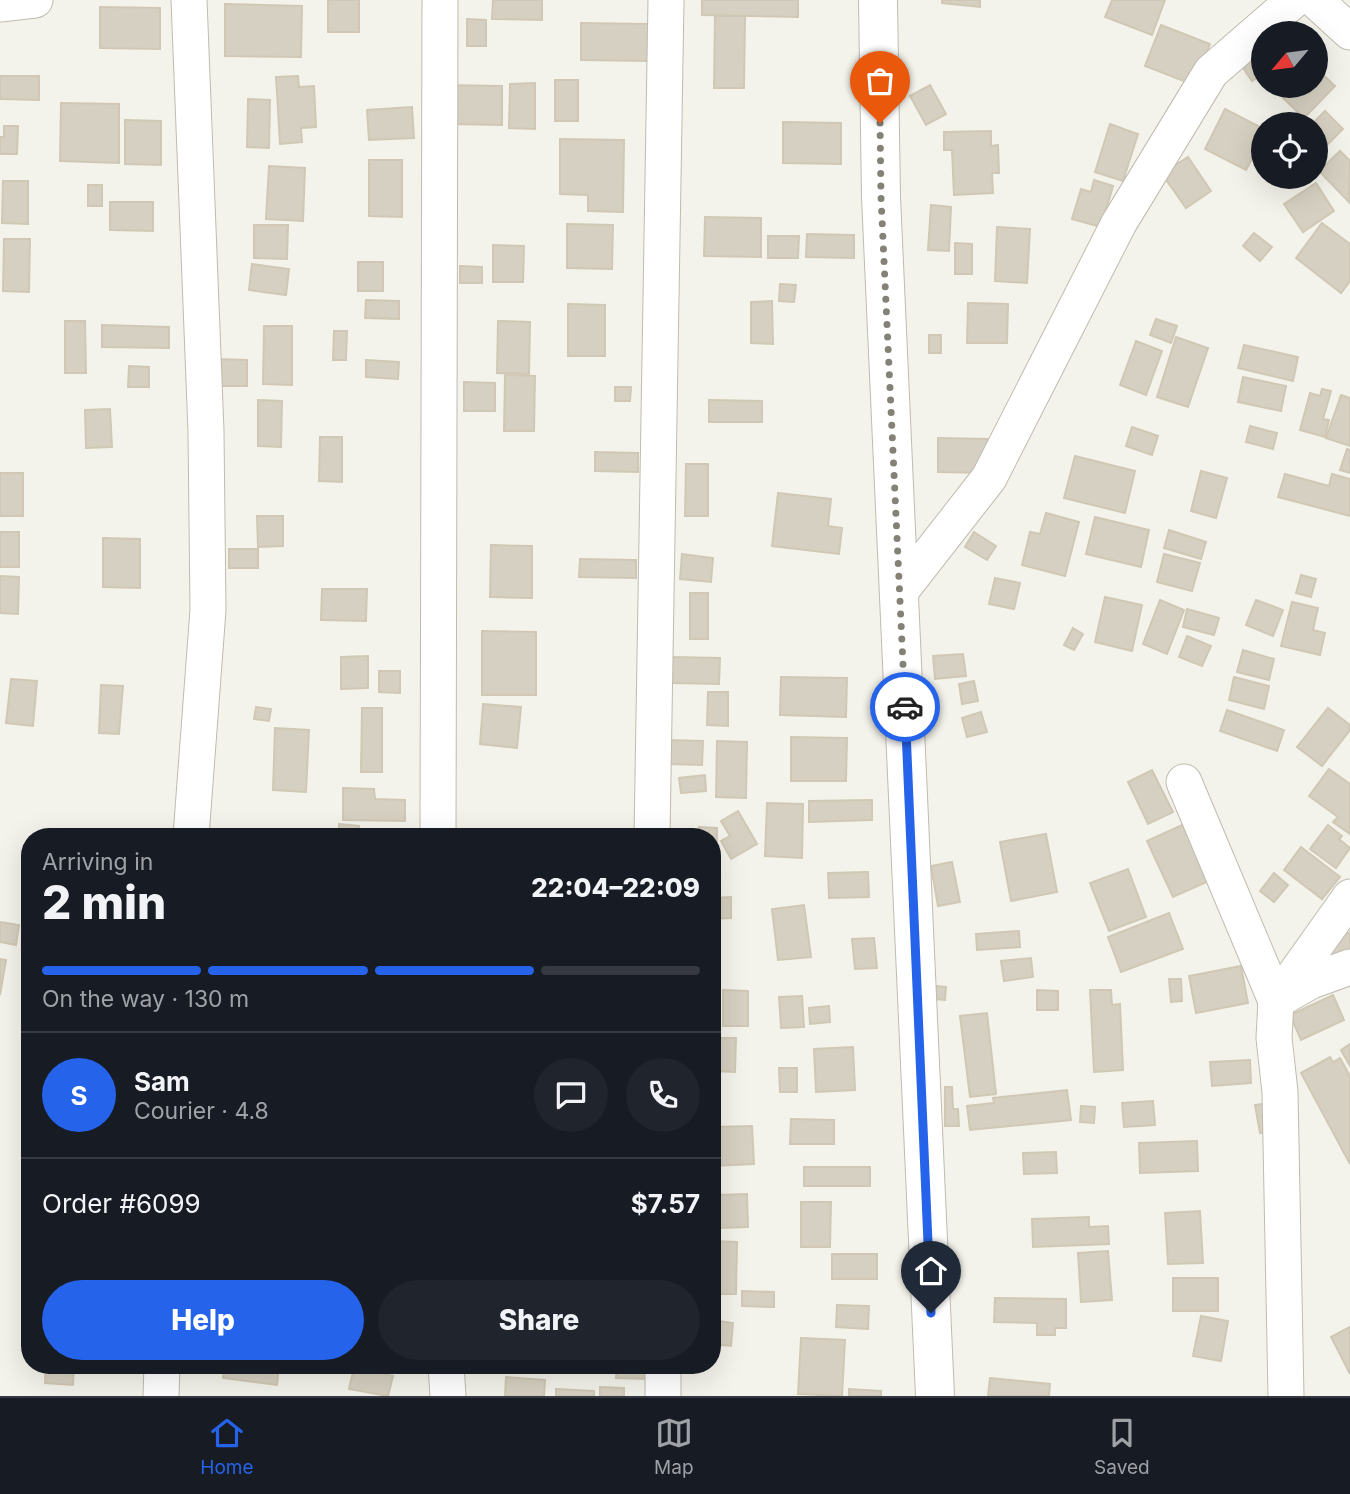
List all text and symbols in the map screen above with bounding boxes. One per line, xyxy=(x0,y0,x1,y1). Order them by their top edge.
north arrow xyxy=(1251,21,1328,98)
map controls xyxy=(1251,21,1328,189)
pin xyxy=(850,51,910,123)
icon: bag xyxy=(861,62,899,100)
button: locate xyxy=(1251,112,1328,189)
courier xyxy=(870,672,940,742)
icon: car xyxy=(886,688,924,726)
text: Arriving in xyxy=(42,848,153,876)
text: 22:04–22:09 xyxy=(531,872,700,903)
text: 2 min xyxy=(42,874,166,930)
text: On the way · 130 m xyxy=(42,985,249,1013)
button: chat xyxy=(534,1058,608,1132)
button: phone xyxy=(626,1058,700,1132)
text: Sam xyxy=(134,1066,190,1097)
text: S xyxy=(70,1080,88,1111)
text: Courier · 4.8 xyxy=(134,1097,269,1125)
text: Order #6099 xyxy=(42,1188,201,1219)
text: $7.57 xyxy=(631,1188,700,1219)
pin xyxy=(901,1241,961,1313)
icon: home xyxy=(912,1252,950,1290)
button: Help xyxy=(42,1280,364,1360)
button: Share xyxy=(378,1280,700,1360)
tab: Home xyxy=(200,1414,254,1479)
tab: Map xyxy=(654,1414,694,1479)
tab: Saved xyxy=(1094,1414,1150,1479)

